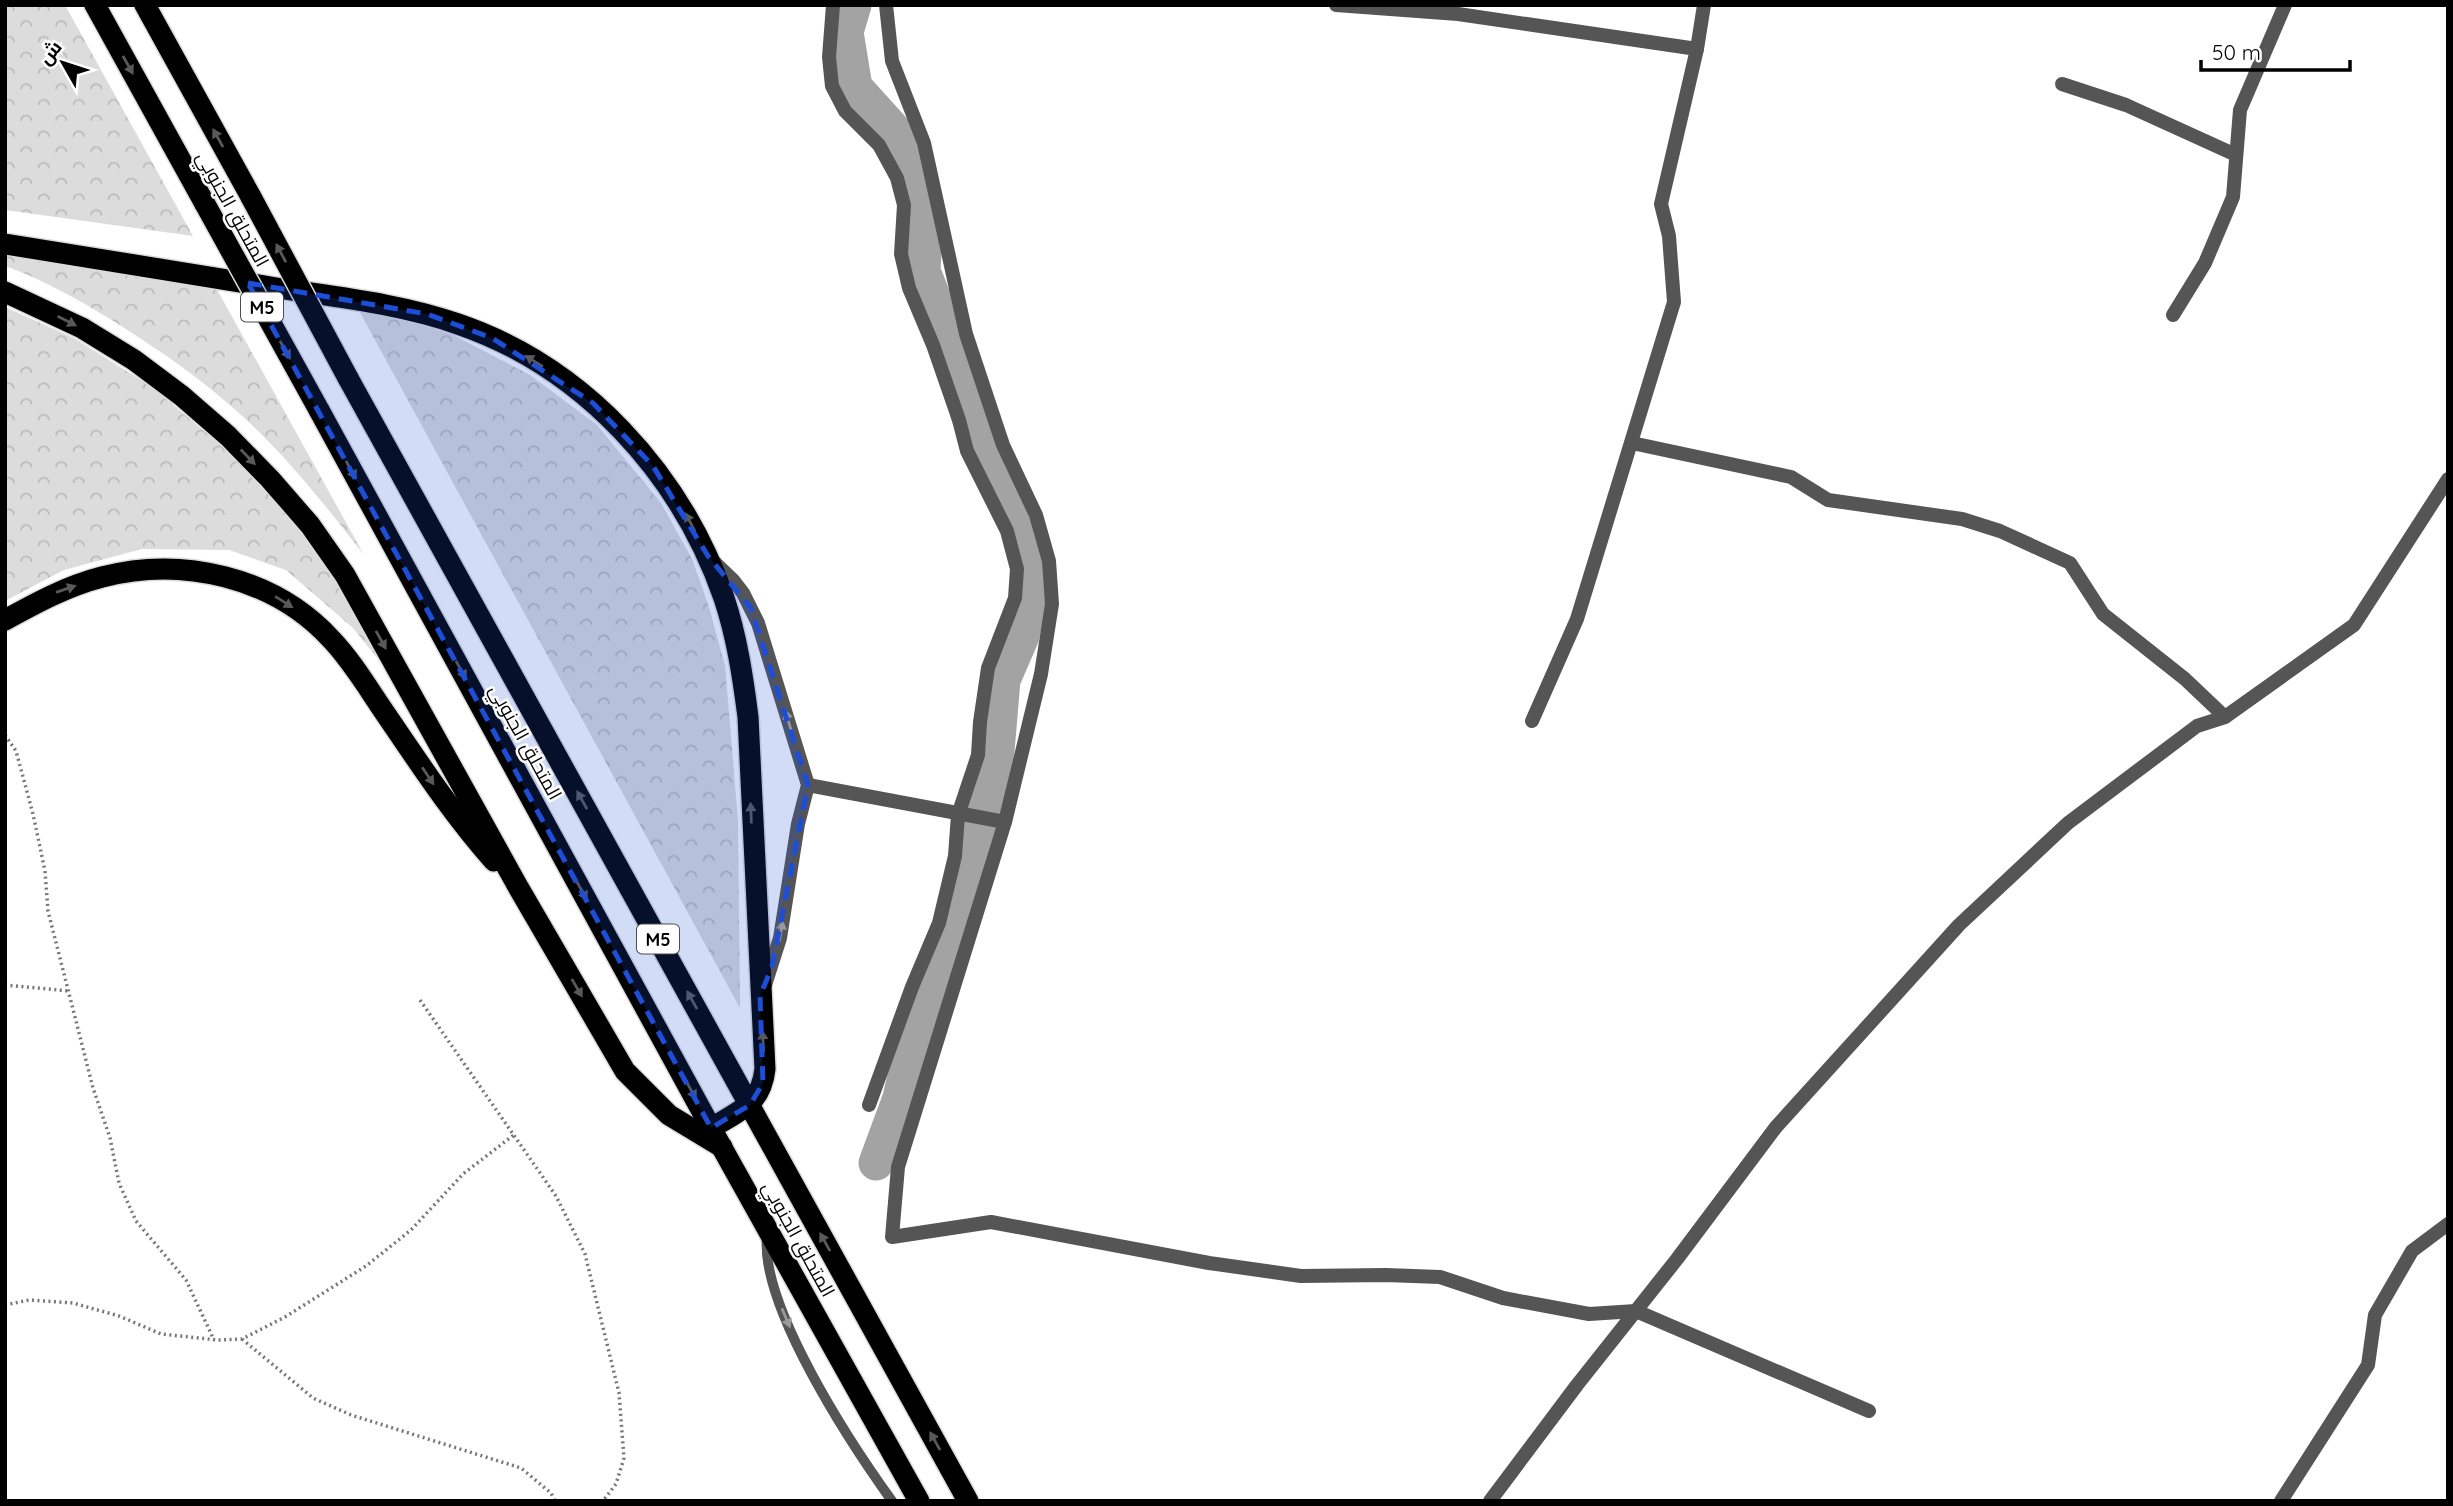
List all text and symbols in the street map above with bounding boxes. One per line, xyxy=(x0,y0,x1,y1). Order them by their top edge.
north arrow xyxy=(28,28,98,98)
scale bar xyxy=(2201,28,2350,72)
text: ش xyxy=(33,35,67,69)
text: 50 m xyxy=(2212,39,2261,65)
one-way arrow xyxy=(122,55,134,75)
one-way arrow xyxy=(212,128,224,147)
street label: المتحلق الجنوبي xyxy=(189,147,275,272)
one-way arrow xyxy=(275,243,287,262)
road number: M5 xyxy=(241,292,283,321)
one-way arrow xyxy=(57,315,77,327)
one-way arrow xyxy=(279,340,291,360)
one-way arrow xyxy=(524,354,544,367)
one-way arrow xyxy=(240,448,257,465)
one-way arrow xyxy=(345,460,357,480)
one-way arrow xyxy=(684,513,696,532)
one-way arrow xyxy=(55,583,76,594)
one-way arrow xyxy=(275,596,294,608)
one-way arrow xyxy=(375,630,387,650)
one-way arrow xyxy=(454,660,466,680)
street label: المتحلق الجنوبي xyxy=(482,680,568,805)
one-way arrow xyxy=(782,709,793,730)
one-way arrow xyxy=(421,767,435,785)
one-way arrow xyxy=(576,791,588,810)
one-way arrow xyxy=(746,802,757,824)
one-way arrow xyxy=(575,881,587,901)
one-way arrow xyxy=(776,920,787,942)
road number: M5 xyxy=(637,924,679,954)
one-way arrow xyxy=(571,978,583,997)
one-way arrow xyxy=(686,990,698,1009)
one-way arrow xyxy=(757,1029,768,1051)
one-way arrow xyxy=(685,1080,697,1100)
street label: المتحلق الجنوبي xyxy=(755,1177,841,1302)
one-way arrow xyxy=(820,1231,832,1251)
one-way arrow xyxy=(781,1308,792,1329)
one-way arrow xyxy=(929,1431,941,1451)

